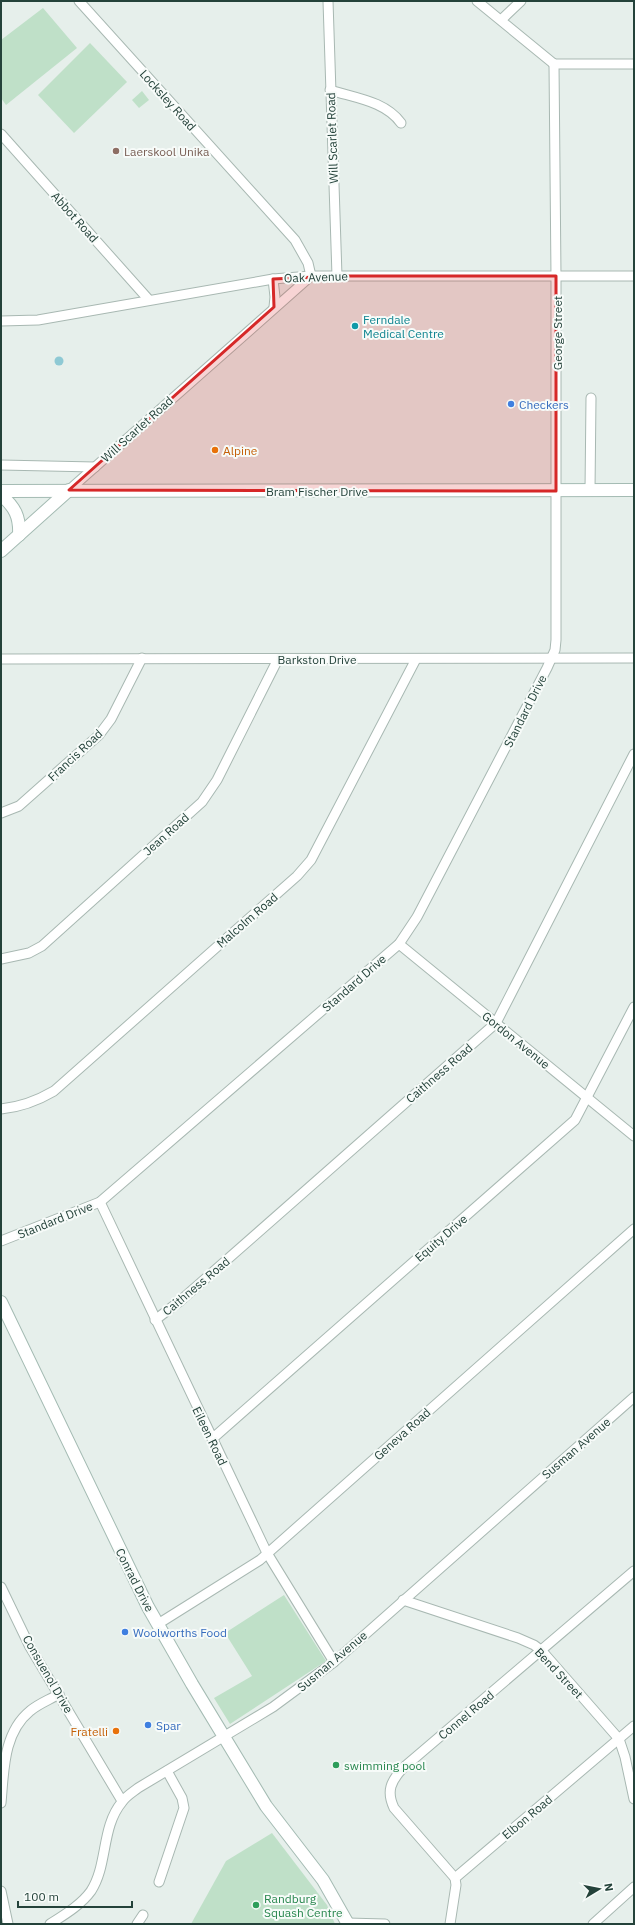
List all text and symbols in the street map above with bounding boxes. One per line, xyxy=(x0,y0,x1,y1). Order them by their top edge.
street label: Locksley Road xyxy=(137,66,199,134)
street label: Will Scarlet Road xyxy=(323,92,341,184)
place label: Laerskool Unika xyxy=(124,144,210,159)
marker: Laerskool Unika xyxy=(111,146,121,156)
street label: Abbot Road xyxy=(48,189,102,245)
street label: Oak Avenue xyxy=(284,268,349,286)
street label: George Street xyxy=(550,296,565,370)
place label: Ferndale Medical Centre xyxy=(363,312,444,341)
marker: Ferndale Medical Centre xyxy=(350,321,360,331)
street label: Will Scarlet Road xyxy=(98,393,176,465)
place label: Checkers xyxy=(519,397,569,412)
marker: Checkers xyxy=(506,399,516,409)
place label: Alpine xyxy=(223,443,258,458)
marker: Alpine xyxy=(210,445,220,455)
street label: Bram Fischer Drive xyxy=(266,484,368,499)
street label: Barkston Drive xyxy=(278,652,357,667)
street label: Standard Drive xyxy=(500,672,550,750)
street label: Francis Road xyxy=(45,726,105,784)
street label: Jean Road xyxy=(140,810,192,858)
street label: Malcolm Road xyxy=(213,889,281,951)
street label: Standard Drive xyxy=(319,951,389,1015)
street label: Gordon Avenue xyxy=(479,1008,553,1072)
street label: Caithness Road xyxy=(403,1040,475,1106)
street label: Standard Drive xyxy=(15,1198,95,1242)
street label: Equity Drive xyxy=(412,1211,471,1265)
street label: Caithness Road xyxy=(159,1253,233,1319)
street label: Eileen Road xyxy=(189,1404,231,1468)
street label: Geneva Road xyxy=(371,1405,433,1463)
street label: Susman Avenue xyxy=(539,1414,614,1482)
street label: Conrad Drive xyxy=(113,1546,158,1615)
place label: Woolworths Food xyxy=(133,1625,227,1640)
marker: Woolworths Food xyxy=(120,1627,130,1637)
street label: Susman Avenue xyxy=(294,1627,370,1694)
street label: Consuenol Drive xyxy=(20,1632,77,1716)
street label: Bend Street xyxy=(532,1644,586,1702)
street label: Connel Road xyxy=(435,1687,497,1743)
place label: Spar xyxy=(156,1718,181,1733)
marker: Spar xyxy=(143,1720,153,1730)
place label: Fratelli xyxy=(71,1724,108,1739)
marker: Fratelli xyxy=(111,1726,121,1736)
place label: swimming pool xyxy=(344,1758,426,1773)
marker: swimming pool xyxy=(331,1760,341,1770)
street label: Elbon Road xyxy=(499,1792,555,1842)
north arrow xyxy=(579,1869,619,1909)
text: N xyxy=(601,1882,616,1892)
scale bar xyxy=(18,1883,132,1909)
text: 100 m xyxy=(24,1889,59,1904)
place label: Randburg Squash Centre xyxy=(264,1891,343,1920)
marker: Randburg Squash Centre xyxy=(251,1900,261,1910)

